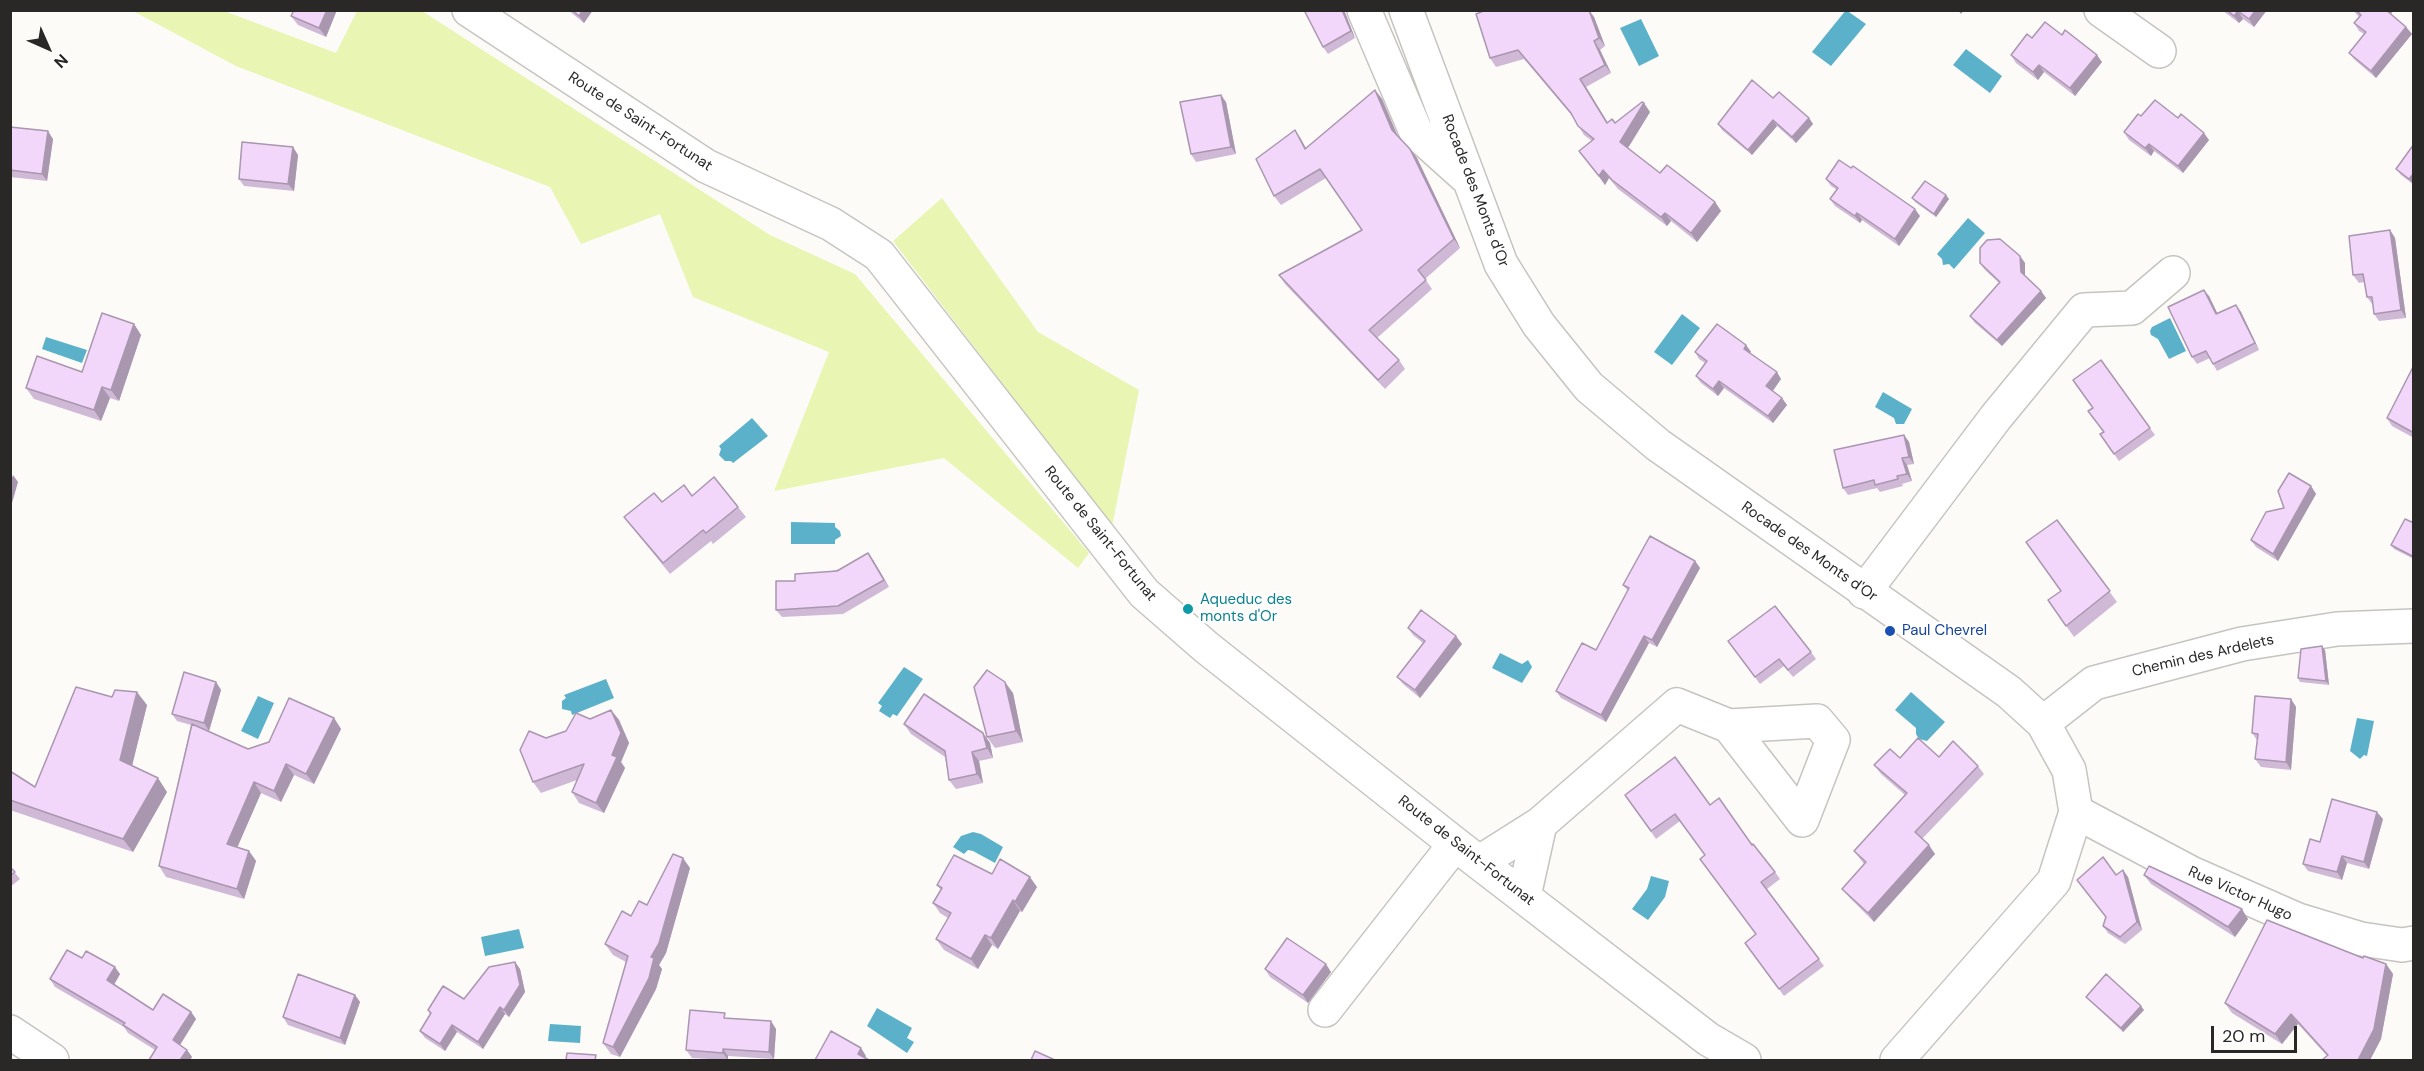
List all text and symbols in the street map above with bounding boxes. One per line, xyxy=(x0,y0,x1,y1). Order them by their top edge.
north arrow xyxy=(18,18,78,78)
text: N xyxy=(50,50,73,73)
street label: Route de Saint-Fortunat xyxy=(565,69,715,175)
street label: Rocade des Monts d'Or xyxy=(1438,112,1512,270)
street label: Route de Saint-Fortunat xyxy=(1040,463,1160,605)
street label: Rocade des Monts d'Or xyxy=(1738,498,1880,606)
place label: Aqueduc des monts d'Or xyxy=(1200,591,1292,626)
marker: Aqueduc des monts d'Or xyxy=(1181,602,1195,616)
place label: Paul Chevrel xyxy=(1902,622,1987,640)
marker: Paul Chevrel xyxy=(1883,624,1897,638)
street label: Chemin des Ardelets xyxy=(2130,631,2276,681)
street label: Route de Saint-Fortunat xyxy=(1394,792,1538,910)
street label: Rue Victor Hugo xyxy=(2185,863,2295,925)
scale bar xyxy=(2214,1014,2300,1052)
text: 20 m xyxy=(2222,1024,2265,1048)

